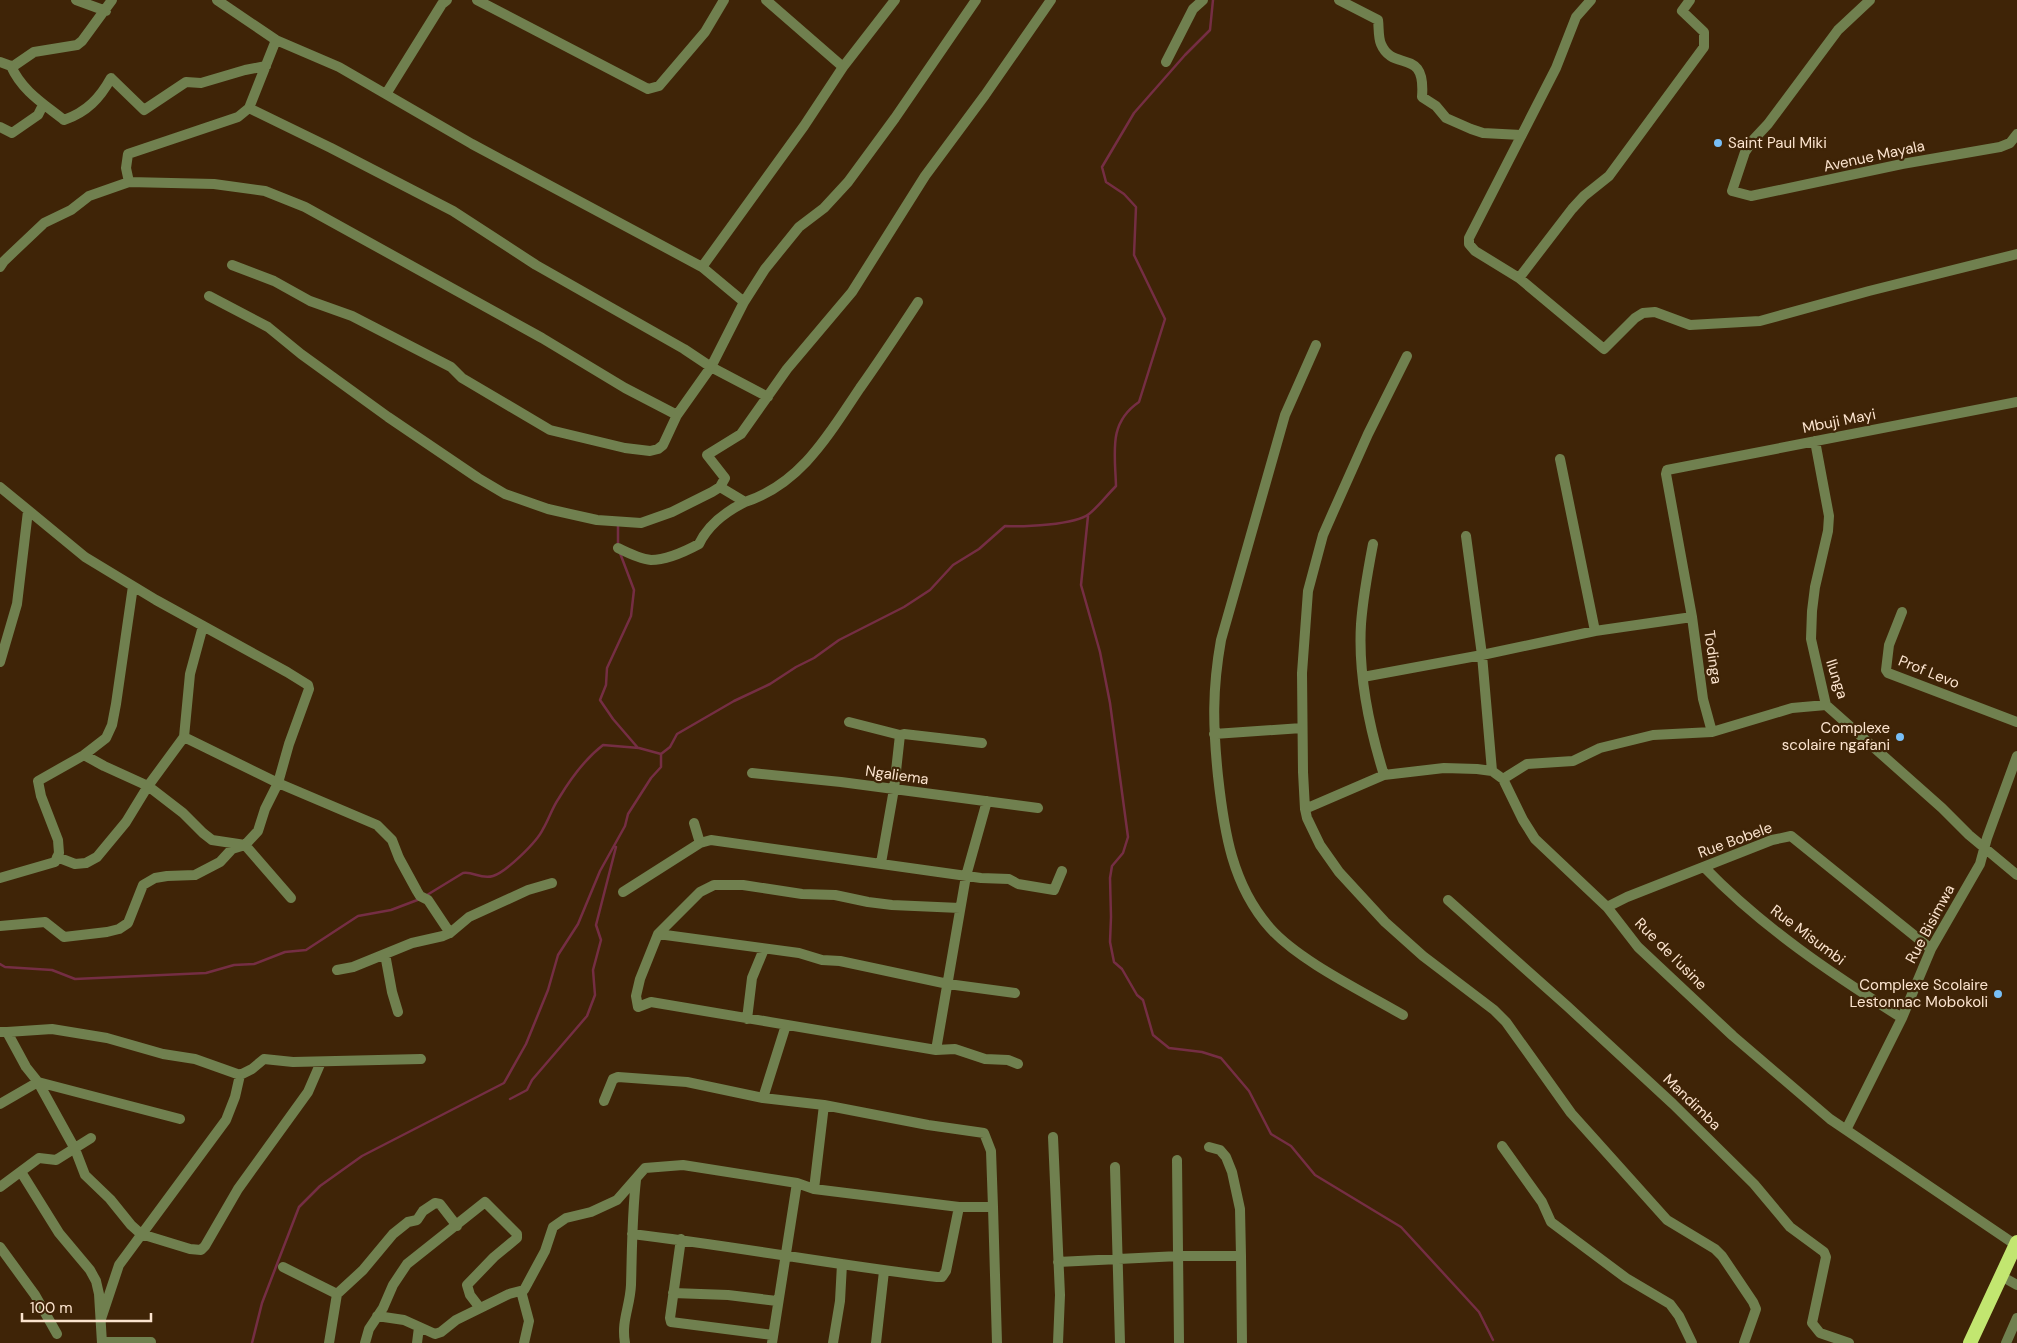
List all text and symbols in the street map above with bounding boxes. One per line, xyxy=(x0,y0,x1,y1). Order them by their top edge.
place label: Saint Paul Miki xyxy=(1728,133,1827,153)
street label: Avenue Mayala xyxy=(1822,136,1926,176)
marker: Saint Paul Miki xyxy=(1712,137,1724,149)
street label: Mbuji Mayi xyxy=(1801,404,1877,438)
street label: Todinga xyxy=(1699,629,1727,685)
street label: Prof Levo xyxy=(1895,651,1963,693)
street label: Ilunga xyxy=(1821,657,1853,701)
place label: Complexe scolaire ngafani xyxy=(1782,718,1890,755)
marker: Complexe scolaire ngafani xyxy=(1894,731,1906,743)
street label: Ngaliema xyxy=(864,761,930,789)
street label: Rue Bobele xyxy=(1695,817,1775,863)
street label: Rue Bisimwa xyxy=(1901,881,1959,967)
street label: Rue Misumbi xyxy=(1767,900,1849,970)
street label: Rue de l'usine xyxy=(1631,914,1711,994)
place label: Complexe Scolaire Lestonnac Mobokoli xyxy=(1850,975,1988,1012)
marker: Complexe Scolaire Lestonnac Mobokoli xyxy=(1992,988,2004,1000)
street label: Mandimba xyxy=(1659,1069,1725,1135)
scale bar xyxy=(22,1290,151,1322)
text: 100 m xyxy=(30,1298,73,1318)

